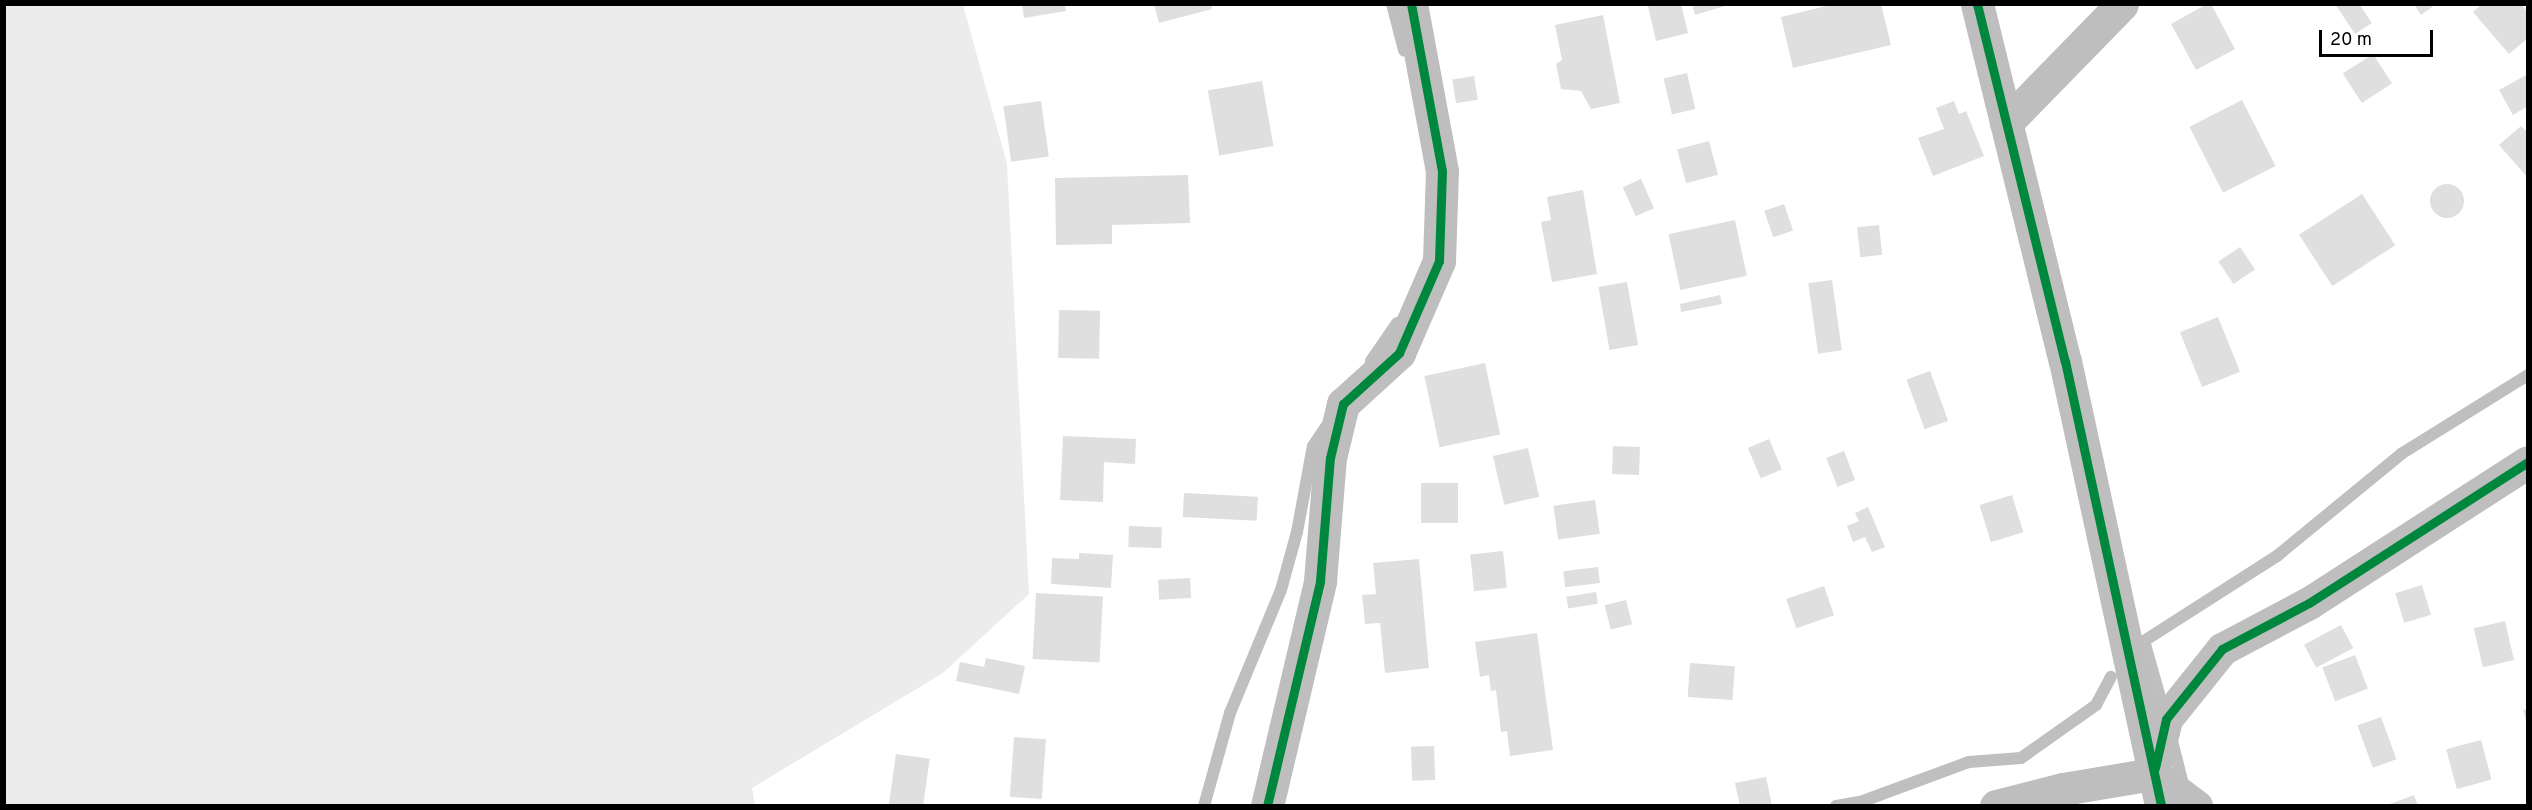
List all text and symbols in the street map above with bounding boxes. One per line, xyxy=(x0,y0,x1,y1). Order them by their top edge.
scale bar xyxy=(2322,18,2436,56)
text: 20 m xyxy=(2330,29,2372,52)

